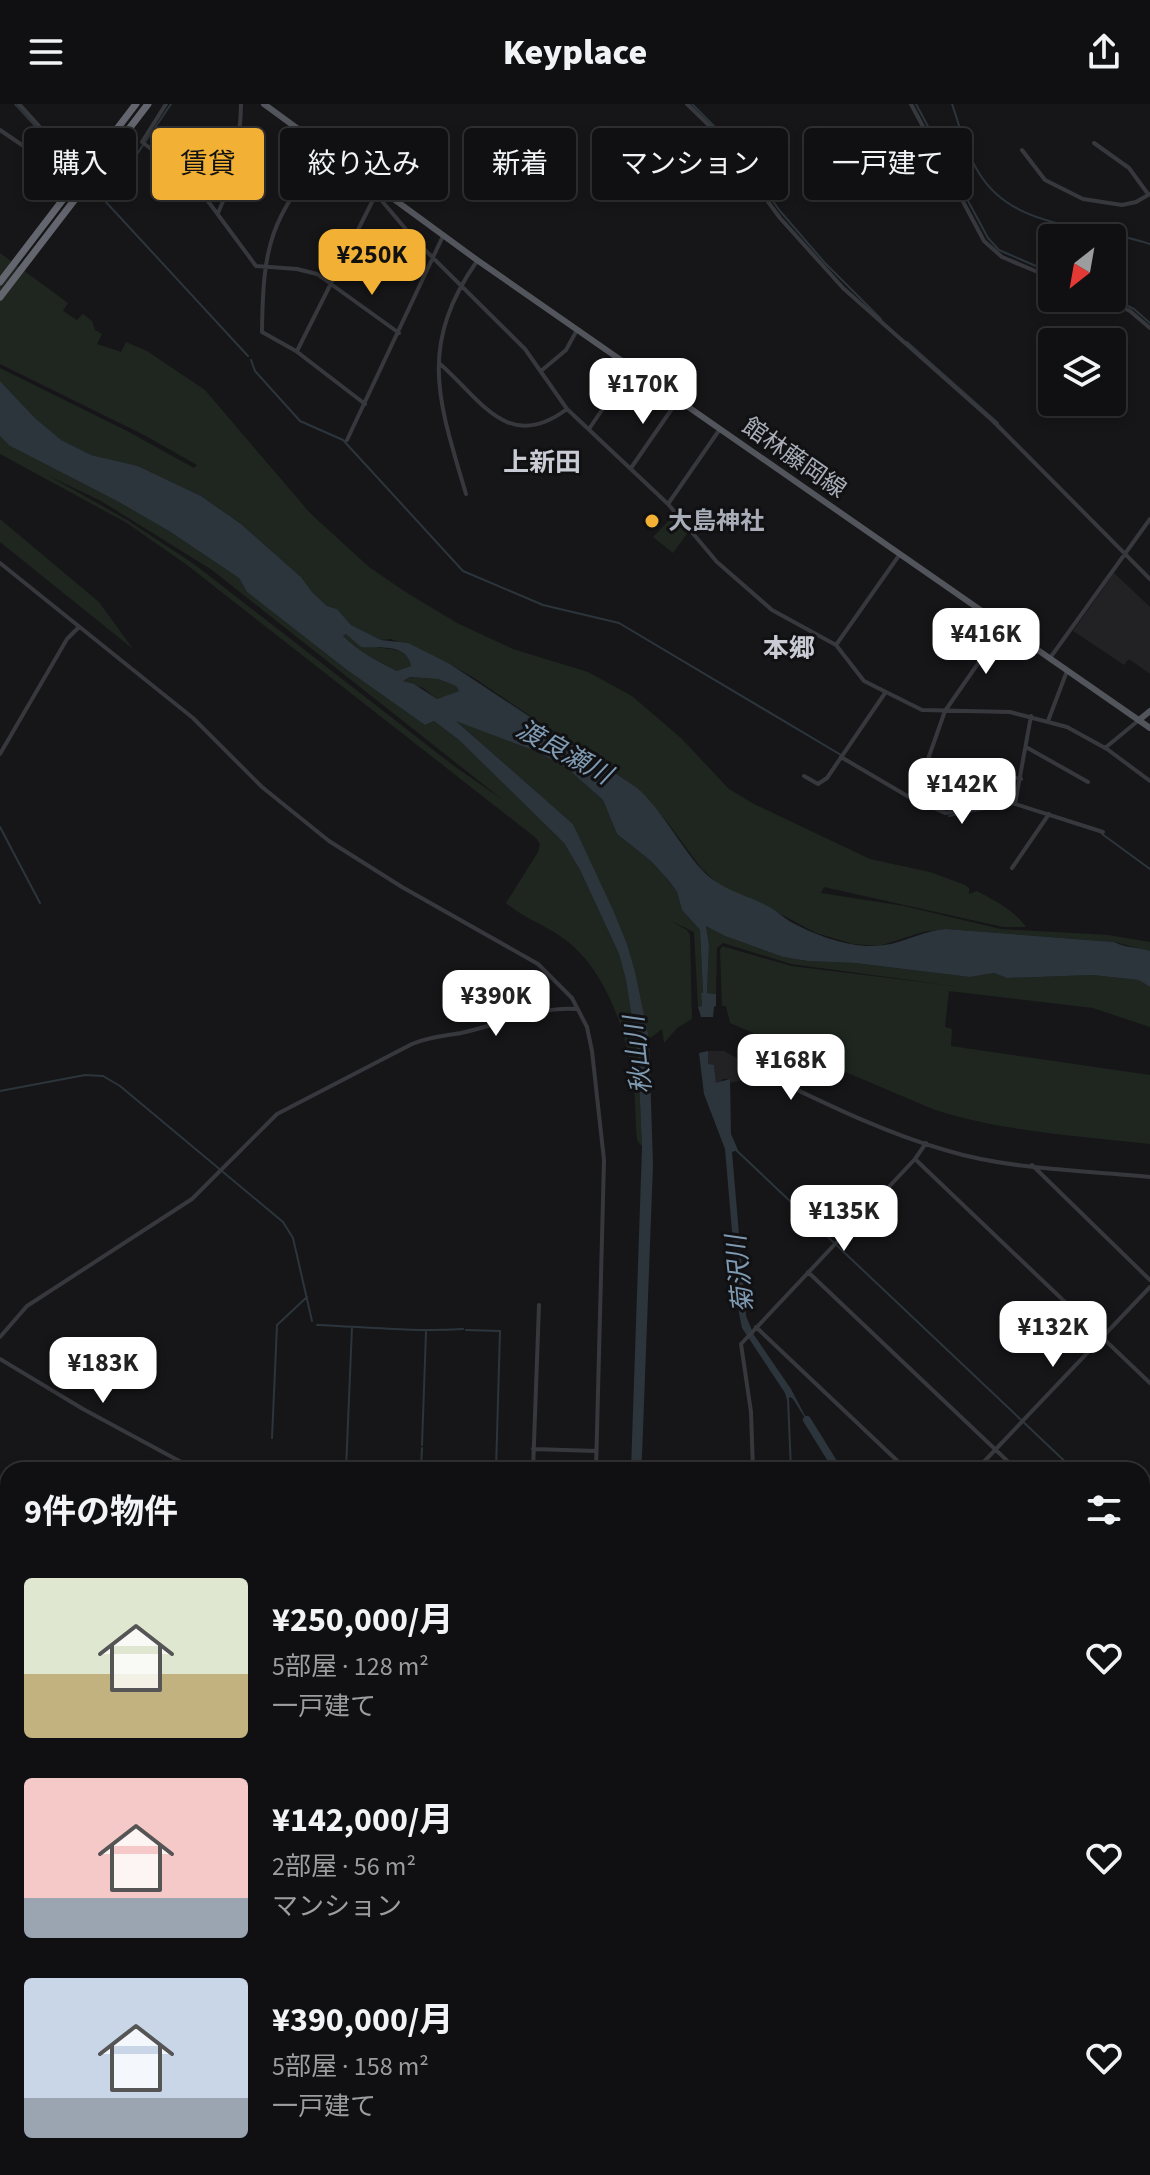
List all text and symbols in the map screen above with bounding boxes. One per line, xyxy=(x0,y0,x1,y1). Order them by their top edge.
text: Keyplace xyxy=(503,27,647,78)
icon: menu xyxy=(24,30,68,74)
icon: share xyxy=(1082,30,1126,74)
chip: 購入 xyxy=(24,128,136,200)
chip: 賃貸 xyxy=(152,128,264,200)
chip: 絞り込み xyxy=(280,128,448,200)
chip: 新着 xyxy=(464,128,576,200)
chip: マンション xyxy=(592,128,788,200)
chip: 一戸建て xyxy=(804,128,972,200)
north arrow xyxy=(1038,224,1126,312)
map controls xyxy=(1038,224,1126,416)
pin: ¥250K xyxy=(316,229,428,297)
text: ¥250K xyxy=(337,236,407,273)
button: layers xyxy=(1038,328,1126,416)
pin: ¥170K xyxy=(587,358,699,426)
text: ¥170K xyxy=(608,365,678,402)
street label: 館林藤岡線 xyxy=(735,409,853,507)
district label: 上新田 xyxy=(503,444,581,481)
place label: 大島神社 xyxy=(668,504,764,539)
marker: 大島神社 xyxy=(643,512,661,530)
pin: ¥416K xyxy=(930,608,1042,676)
text: ¥416K xyxy=(951,615,1021,652)
district label: 本郷 xyxy=(763,630,815,667)
water label: 渡良瀬川 xyxy=(510,711,621,795)
pin: ¥142K xyxy=(906,758,1018,826)
text: ¥142K xyxy=(927,765,997,802)
pin: ¥390K xyxy=(440,970,552,1038)
text: ¥390K xyxy=(461,977,531,1014)
water label: 秋山川 xyxy=(615,1011,660,1096)
pin: ¥168K xyxy=(735,1034,847,1102)
text: ¥168K xyxy=(756,1041,826,1078)
pin: ¥135K xyxy=(788,1185,900,1253)
text: ¥135K xyxy=(809,1192,879,1229)
water label: 菊沢川 xyxy=(717,1230,762,1315)
pin: ¥132K xyxy=(997,1301,1109,1369)
text: ¥132K xyxy=(1018,1308,1088,1345)
pin: ¥183K xyxy=(47,1337,159,1405)
text: ¥183K xyxy=(68,1344,138,1381)
text: 9件の物件 xyxy=(24,1488,178,1537)
icon: filters xyxy=(1082,1488,1126,1532)
text: ¥250,000/月 xyxy=(272,1596,453,1645)
icon: home xyxy=(88,1610,184,1706)
icon: heart xyxy=(1082,1636,1126,1680)
text: 5部屋 · 128 m² xyxy=(272,1648,429,1685)
text: 一戸建て xyxy=(272,1688,376,1725)
text: ¥142,000/月 xyxy=(272,1796,453,1845)
icon: home xyxy=(88,1810,184,1906)
icon: heart xyxy=(1082,1836,1126,1880)
text: 2部屋 · 56 m² xyxy=(272,1848,416,1885)
text: マンション xyxy=(272,1888,402,1925)
text: ¥390,000/月 xyxy=(272,1996,453,2045)
icon: home xyxy=(88,2010,184,2106)
icon: heart xyxy=(1082,2036,1126,2080)
text: 5部屋 · 158 m² xyxy=(272,2048,429,2085)
text: 一戸建て xyxy=(272,2088,376,2125)

